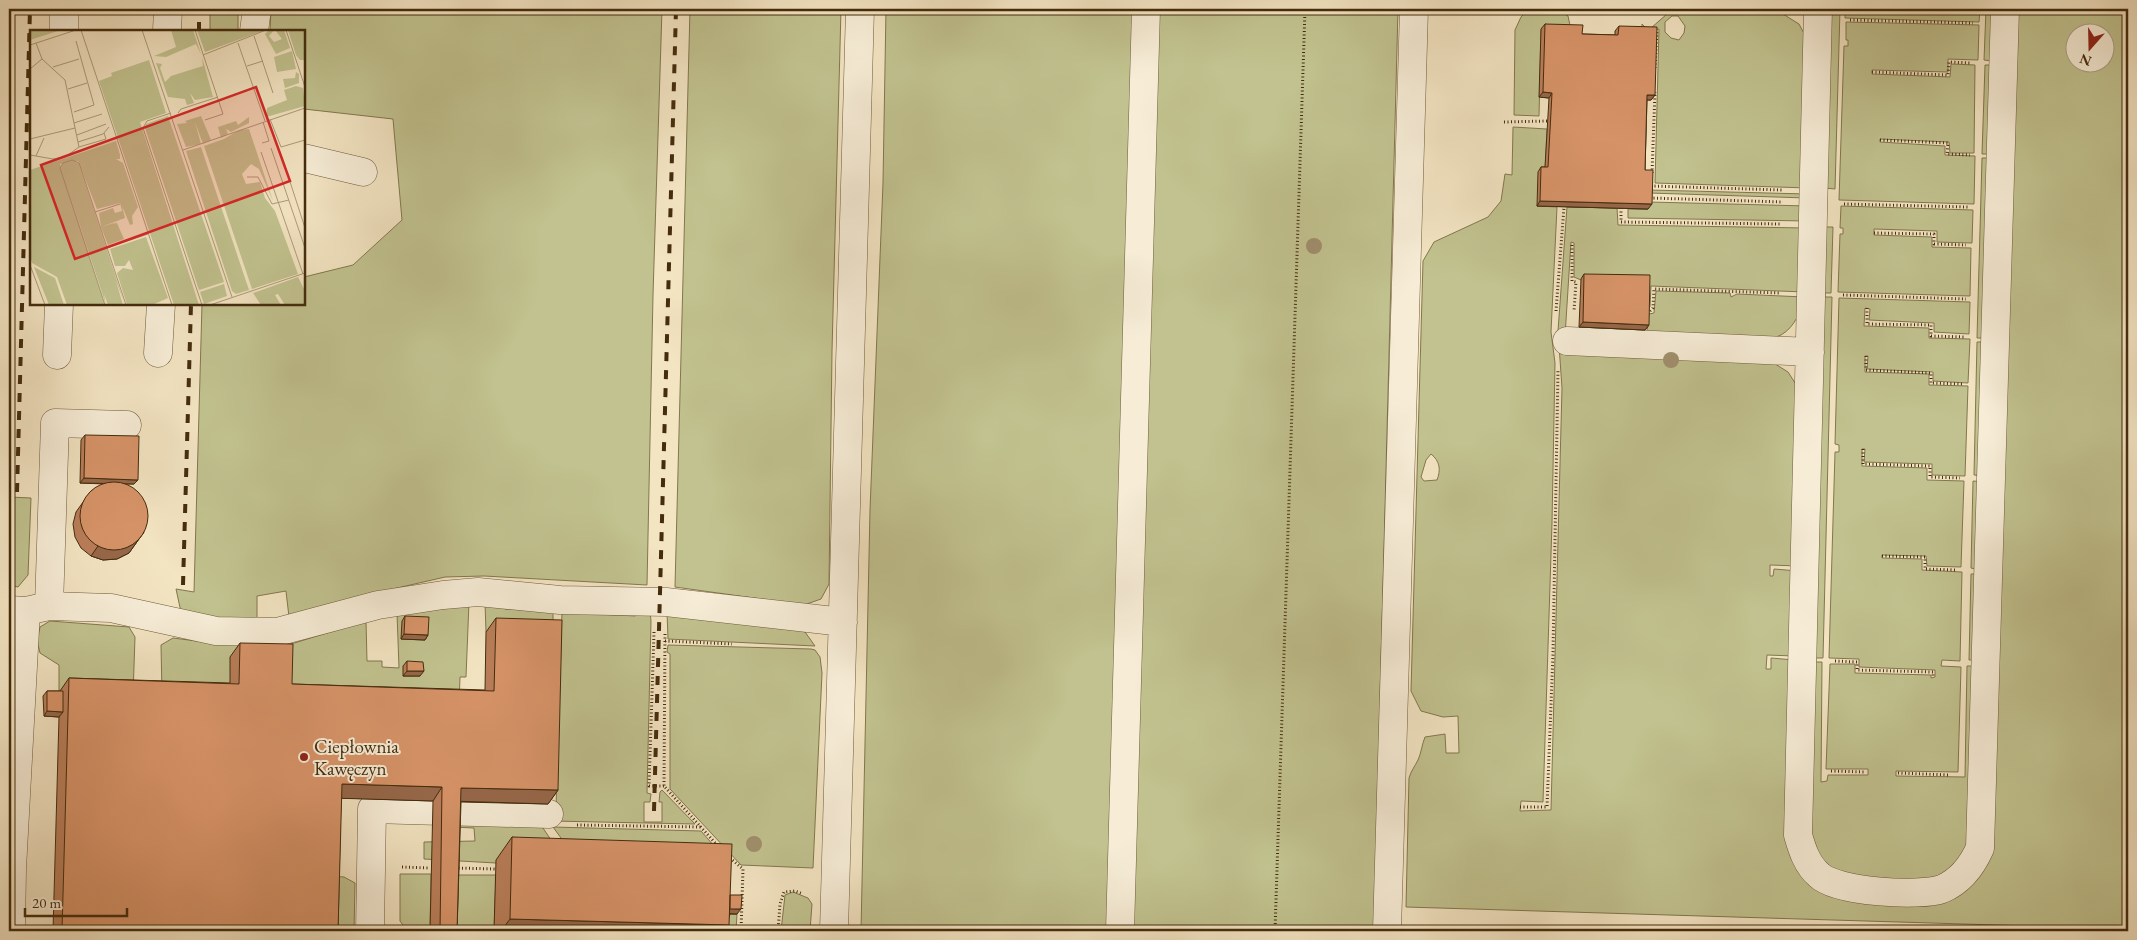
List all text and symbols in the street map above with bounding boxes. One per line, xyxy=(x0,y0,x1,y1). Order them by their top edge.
north arrow xyxy=(2064,22,2114,72)
inset map xyxy=(30,30,305,305)
text: N xyxy=(2077,50,2094,71)
place label: Ciepłownia Kawęczyn xyxy=(314,734,399,781)
marker: Ciepłownia Kawęczyn xyxy=(298,751,310,763)
scale bar xyxy=(25,885,128,917)
text: 20 m xyxy=(32,893,61,912)

